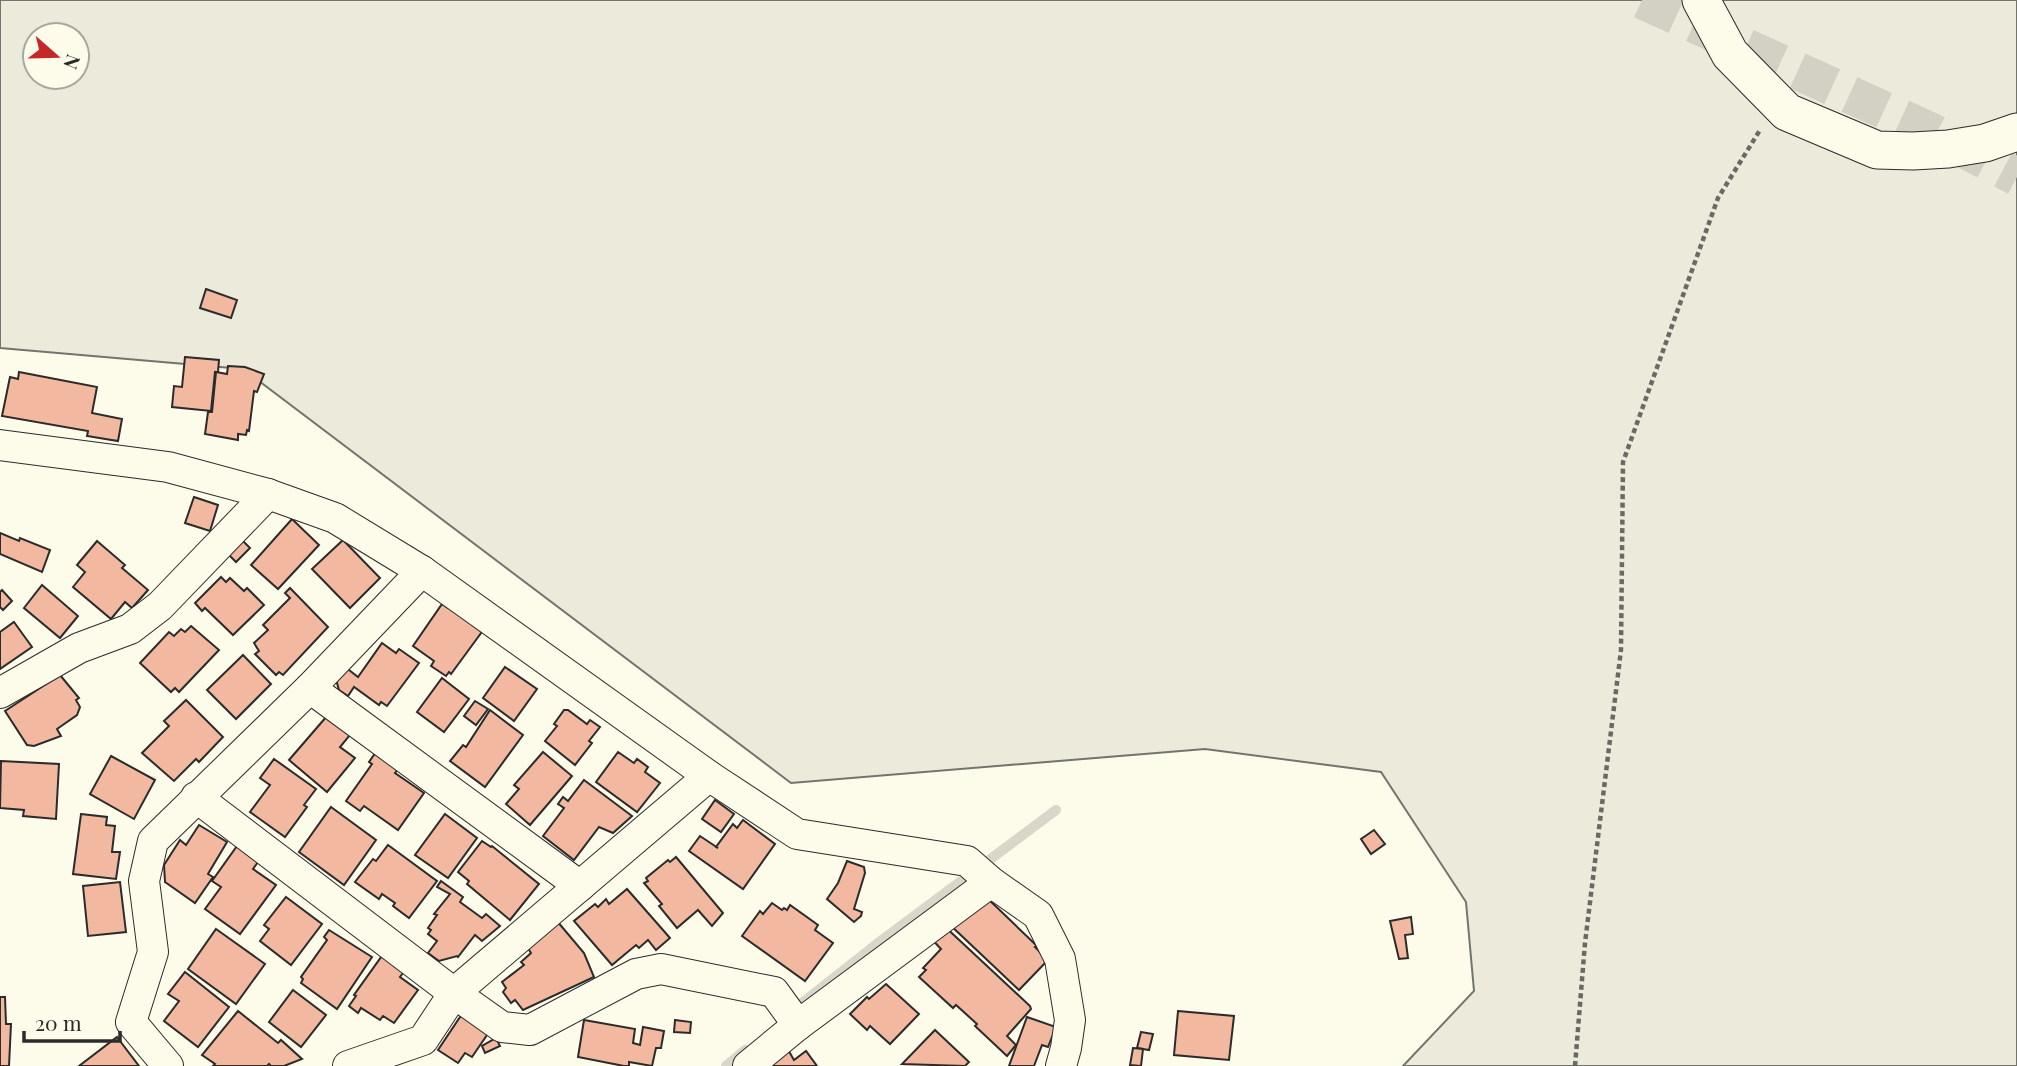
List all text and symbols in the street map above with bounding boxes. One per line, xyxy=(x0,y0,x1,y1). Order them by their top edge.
north arrow xyxy=(21,21,91,91)
text: N xyxy=(58,51,87,73)
scale bar xyxy=(24,1000,121,1044)
text: 20 m xyxy=(35,1008,82,1036)

